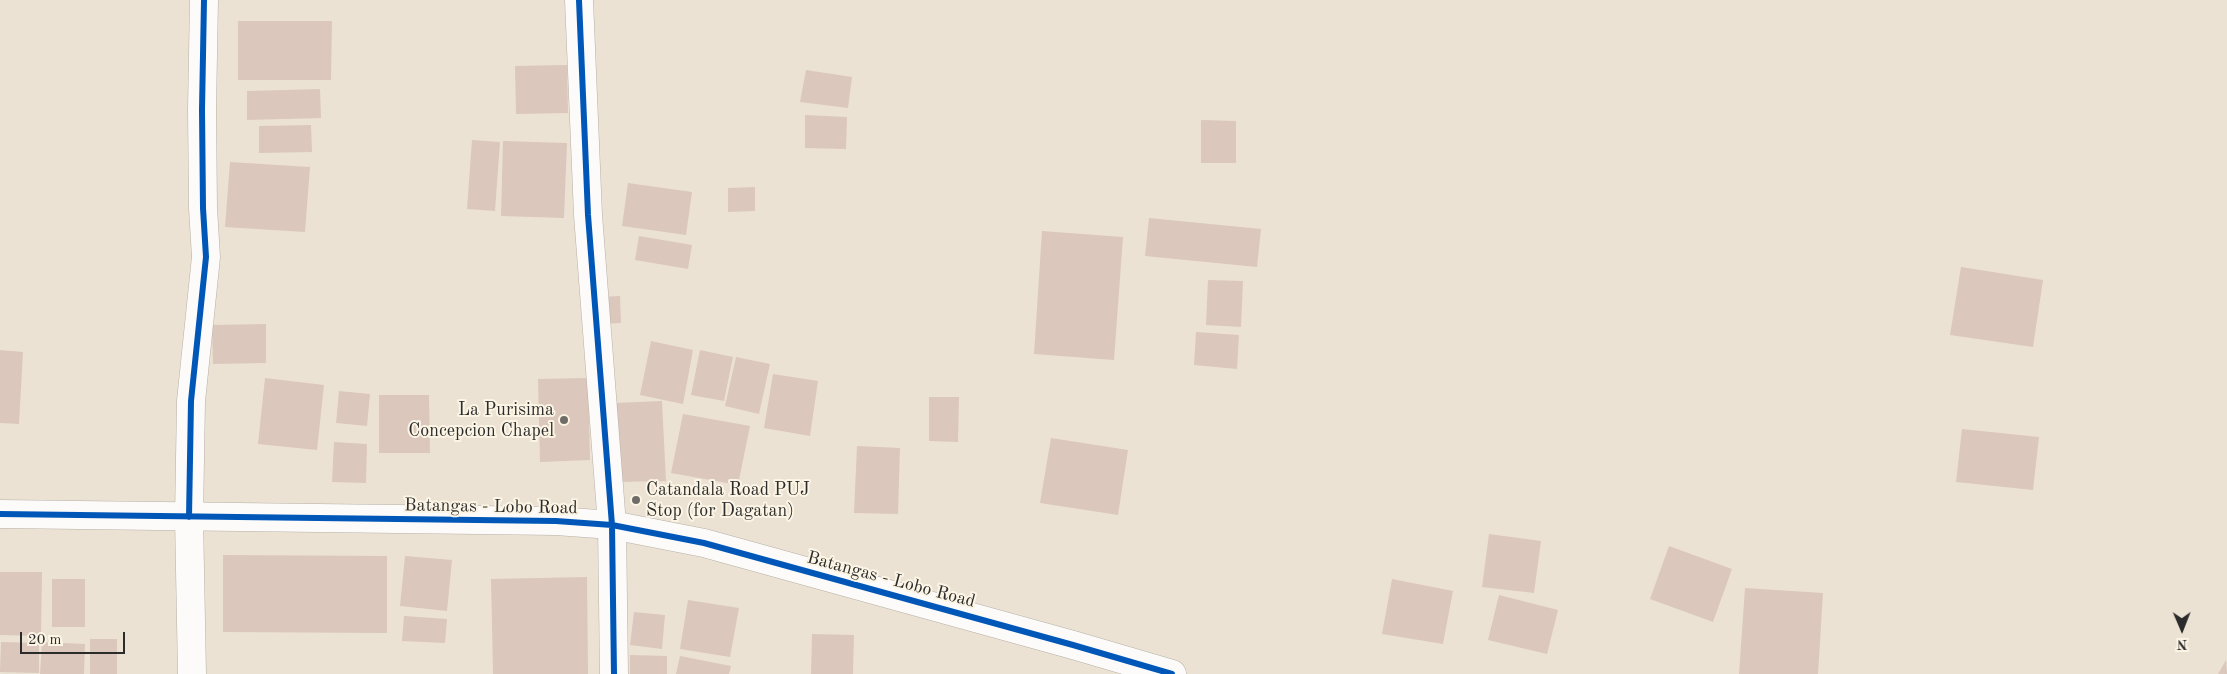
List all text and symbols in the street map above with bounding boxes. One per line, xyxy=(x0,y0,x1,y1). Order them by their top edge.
place label: La Purisima Concepcion Chapel xyxy=(408,399,554,442)
marker: La Purisima Concepcion Chapel xyxy=(558,414,570,426)
place label: Catandala Road PUJ Stop (for Dagatan) xyxy=(646,479,810,522)
marker: Catandala Road PUJ Stop (for Dagatan) xyxy=(630,494,642,506)
street label: Batangas - Lobo Road xyxy=(404,495,578,519)
street label: Batangas - Lobo Road xyxy=(804,547,978,613)
north arrow xyxy=(2157,604,2207,654)
scale bar xyxy=(22,622,128,654)
text: 20 m xyxy=(28,633,62,648)
text: N xyxy=(2177,637,2188,651)

